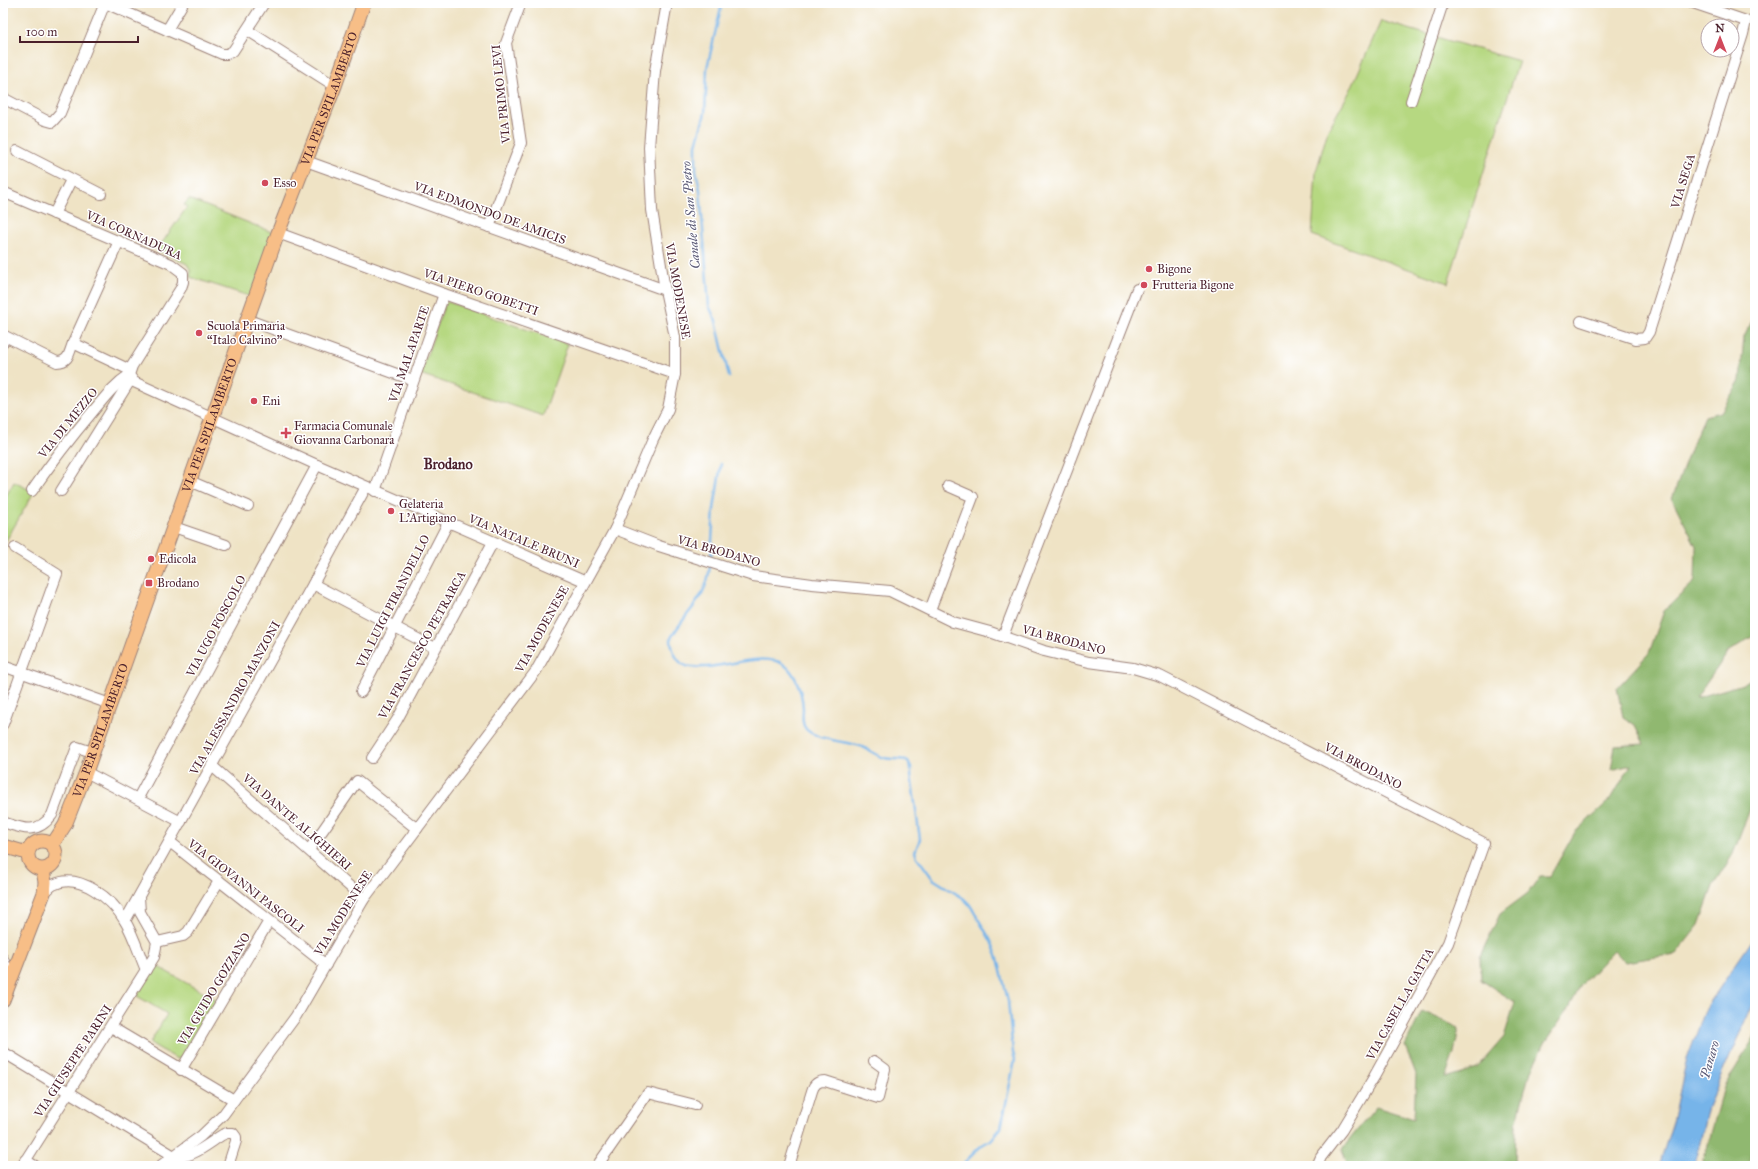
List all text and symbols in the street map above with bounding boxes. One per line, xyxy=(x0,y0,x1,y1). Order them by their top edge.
scale bar xyxy=(20,18,138,44)
north arrow xyxy=(1700,18,1740,58)
text: N xyxy=(1715,22,1725,35)
text: 100 m xyxy=(26,25,57,39)
street label: VIA PER SPILAMBERTO xyxy=(298,30,360,168)
street label: VIA PRIMO LEVI xyxy=(489,44,513,145)
street label: VIA SEGA xyxy=(1668,152,1698,211)
water label: Canale di San Pietro xyxy=(678,160,704,270)
place label: Esso xyxy=(273,176,297,190)
marker: Esso xyxy=(260,178,270,188)
street label: VIA EDMONDO DE AMICIS xyxy=(411,179,568,247)
street label: VIA CORNADURA xyxy=(83,207,184,262)
street label: VIA MODENESE xyxy=(662,241,693,341)
place label: Bigone xyxy=(1157,262,1191,277)
marker: Bigone xyxy=(1144,264,1154,274)
street label: VIA PIERO GOBETTI xyxy=(421,265,540,318)
place label: Frutteria Bigone xyxy=(1152,278,1234,293)
marker: Frutteria Bigone xyxy=(1139,280,1149,290)
street label: VIA MALAPARTE xyxy=(386,303,432,405)
place label: Scuola Primaria “Italo Calvino” xyxy=(207,319,286,347)
marker: Scuola Primaria “Italo Calvino” xyxy=(194,328,204,338)
street label: VIA PER SPILAMBERTO xyxy=(179,356,240,495)
street label: VIA DI MEZZO xyxy=(35,385,101,462)
place label: Eni xyxy=(262,394,281,408)
marker: Eni xyxy=(249,396,259,406)
place label: Farmacia Comunale Giovanna Carbonara xyxy=(294,419,395,447)
marker: Farmacia Comunale Giovanna Carbonara xyxy=(281,428,291,438)
district label: Brodano xyxy=(423,456,473,473)
place label: Gelateria L'Artigiano xyxy=(399,497,456,526)
marker: Gelateria L'Artigiano xyxy=(386,506,396,516)
street label: VIA NATALE BRUNI xyxy=(466,511,581,571)
street label: VIA LUIGI PIRANDELLO xyxy=(353,532,433,671)
street label: VIA BRODANO xyxy=(675,532,762,570)
place label: Edicola xyxy=(159,552,197,566)
marker: Edicola xyxy=(146,554,156,564)
street label: VIA FRANCESCO PETRARCA xyxy=(375,569,469,722)
street label: VIA UGO FOSCOLO xyxy=(183,573,249,680)
place label: Brodano xyxy=(157,576,199,590)
marker: Brodano xyxy=(144,578,154,588)
street label: VIA MODENESE xyxy=(512,583,572,676)
street label: VIA ALESSANDRO MANZONI xyxy=(186,619,283,778)
street label: VIA BRODANO xyxy=(1020,622,1107,658)
street label: VIA PER SPILAMBERTO xyxy=(69,661,131,800)
street label: VIA BRODANO xyxy=(1321,739,1404,792)
street label: VIA DANTE ALIGHIERI xyxy=(239,770,354,873)
street label: VIA GIOVANNI PASCOLI xyxy=(184,836,307,936)
street label: VIA MODENESE xyxy=(311,868,375,959)
street label: VIA GUIDO GOZZANO xyxy=(174,930,253,1049)
street label: VIA CASELLA GATTA xyxy=(1363,946,1437,1063)
street label: VIA GIUSEPPE PARINI xyxy=(31,1002,115,1121)
water label: Panaro xyxy=(1697,1039,1723,1081)

